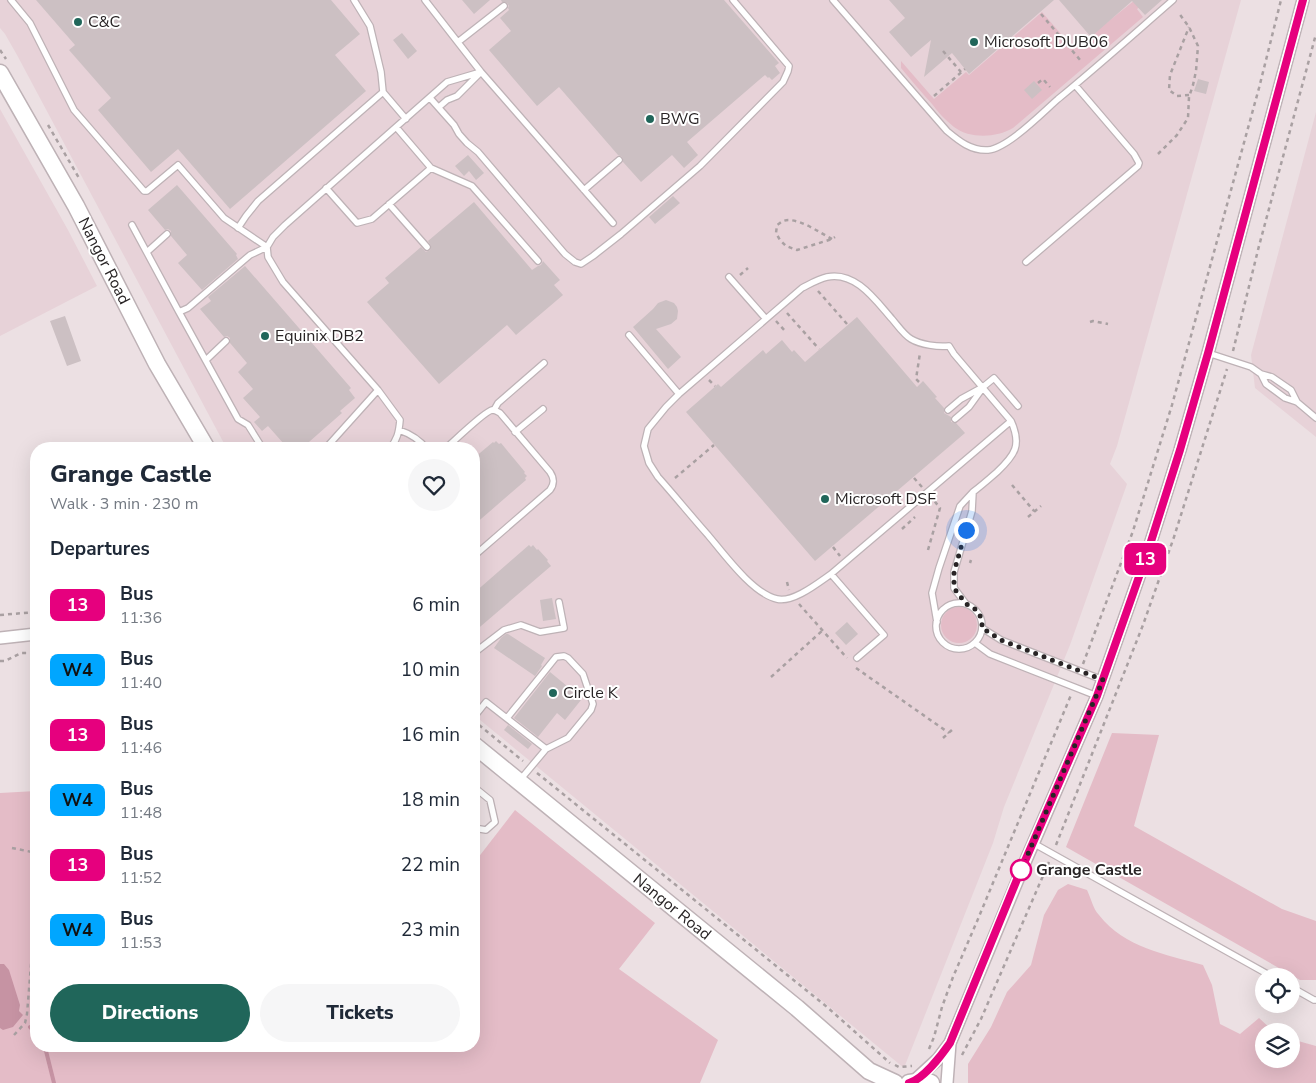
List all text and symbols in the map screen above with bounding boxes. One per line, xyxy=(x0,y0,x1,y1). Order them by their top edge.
place label: C&C xyxy=(88,11,121,33)
marker: C&C xyxy=(72,16,84,28)
place label: Microsoft DUB06 xyxy=(984,31,1108,53)
marker: Microsoft DUB06 xyxy=(968,36,980,48)
place label: BWG xyxy=(660,108,700,130)
marker: BWG xyxy=(644,113,656,125)
street label: Nangor Road xyxy=(73,214,135,308)
place label: Equinix DB2 xyxy=(275,325,364,347)
marker: Equinix DB2 xyxy=(259,330,271,342)
text: Grange Castle xyxy=(50,458,212,490)
button: heart xyxy=(408,459,460,511)
place label: Microsoft DSF xyxy=(835,488,936,510)
text: Walk · 3 min · 230 m xyxy=(50,493,198,515)
marker: Microsoft DSF xyxy=(819,493,831,505)
your location xyxy=(954,518,979,543)
text: Departures xyxy=(50,536,150,562)
line badge: 13 xyxy=(1122,543,1168,575)
text: 13 xyxy=(1134,547,1156,571)
text: Bus xyxy=(120,581,153,607)
text: 6 min xyxy=(412,592,460,618)
text: 13 xyxy=(67,593,88,617)
text: 11:36 xyxy=(120,607,162,629)
text: Bus xyxy=(120,646,153,672)
text: 10 min xyxy=(401,657,460,683)
text: W4 xyxy=(62,658,93,682)
text: 11:40 xyxy=(120,672,162,694)
place label: Circle K xyxy=(563,682,619,704)
marker: Circle K xyxy=(547,687,559,699)
text: Bus xyxy=(120,711,153,737)
text: 16 min xyxy=(401,722,460,748)
text: 13 xyxy=(67,723,88,747)
text: 11:46 xyxy=(120,737,162,759)
text: Bus xyxy=(120,776,153,802)
text: 18 min xyxy=(401,787,460,813)
text: W4 xyxy=(62,788,93,812)
text: 11:48 xyxy=(120,802,162,824)
text: Bus xyxy=(120,841,153,867)
text: 22 min xyxy=(401,852,460,878)
text: 13 xyxy=(67,853,88,877)
marker: Grange Castle xyxy=(1010,859,1032,881)
place label: Grange Castle xyxy=(1036,859,1142,881)
text: 11:52 xyxy=(120,867,162,889)
street label: Nangor Road xyxy=(628,869,716,945)
text: Bus xyxy=(120,906,153,932)
text: 23 min xyxy=(401,917,460,943)
text: W4 xyxy=(62,918,93,942)
text: 11:53 xyxy=(120,932,162,954)
map controls xyxy=(1255,968,1300,1068)
button: locate xyxy=(1255,968,1300,1013)
button: Directions xyxy=(50,984,250,1042)
button: Tickets xyxy=(260,984,460,1042)
button: layers xyxy=(1255,1023,1300,1068)

